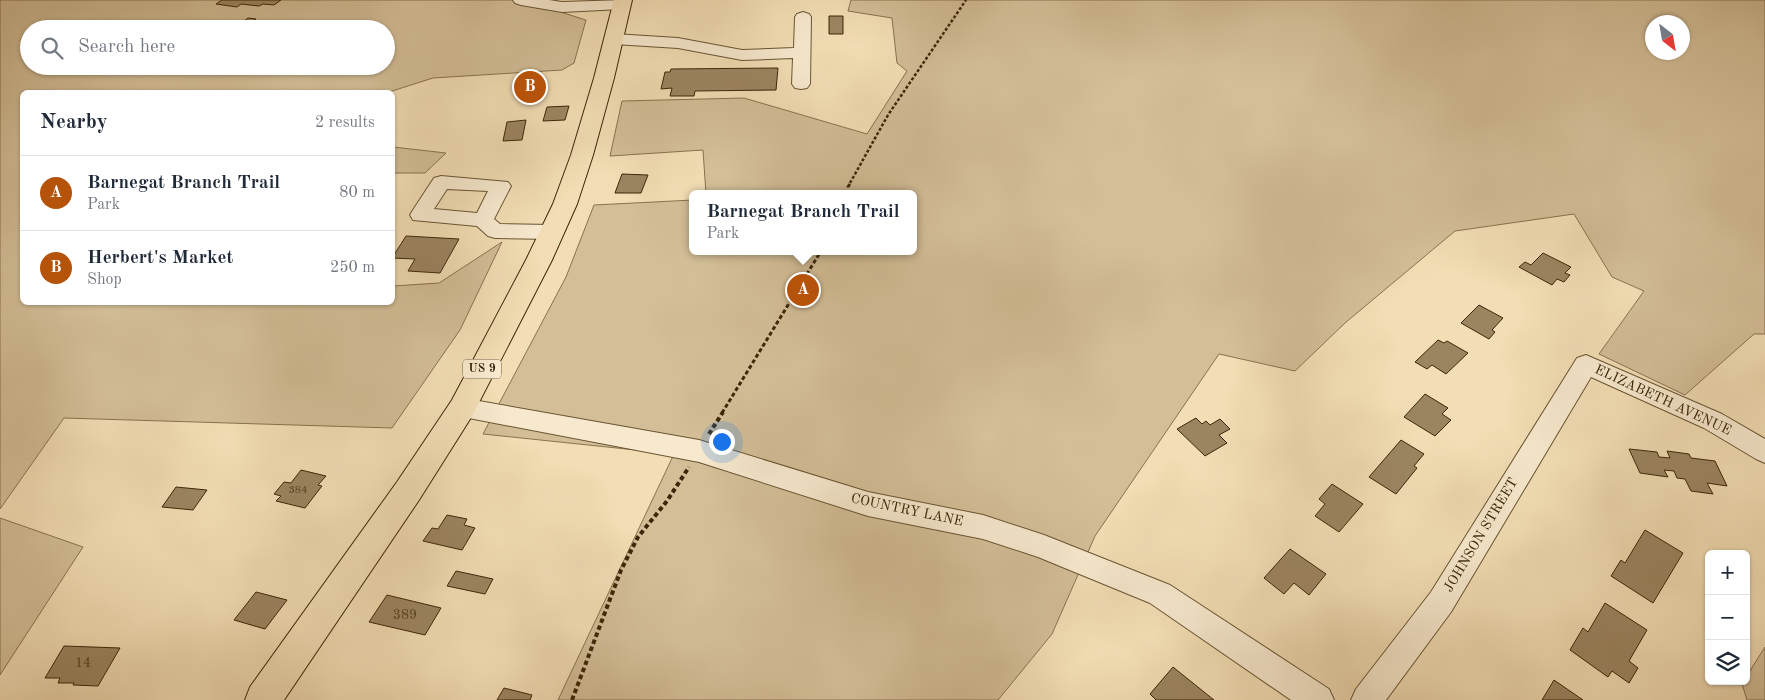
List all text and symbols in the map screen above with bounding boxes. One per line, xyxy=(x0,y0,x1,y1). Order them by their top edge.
north arrow xyxy=(1645,15,1690,60)
search box xyxy=(20,20,395,75)
icon: search xyxy=(38,34,66,62)
text: Search here xyxy=(78,38,175,57)
pin: B xyxy=(514,68,546,106)
text: Nearby xyxy=(40,112,108,133)
text: 2 results xyxy=(315,115,375,131)
text: Barnegat Branch Trail xyxy=(87,174,280,193)
text: A xyxy=(50,185,62,201)
text: 80 m xyxy=(339,185,375,201)
popup xyxy=(689,190,917,255)
text: Park xyxy=(87,197,120,213)
text: Barnegat Branch Trail xyxy=(706,203,900,222)
text: Park xyxy=(706,226,739,242)
text: Herbert's Market xyxy=(87,249,233,268)
text: B xyxy=(50,260,62,276)
text: 250 m xyxy=(330,260,375,276)
pin: A xyxy=(787,271,819,309)
text: Shop xyxy=(87,272,122,288)
road number: US 9 xyxy=(463,359,501,378)
street label: ELIZABETH AVENUE xyxy=(1593,362,1733,438)
your location xyxy=(709,429,735,455)
street label: JOHNSON STREET xyxy=(1441,476,1521,594)
house number: 384 xyxy=(288,485,308,496)
street label: COUNTRY LANE xyxy=(850,491,964,529)
map controls xyxy=(1705,550,1750,685)
button: + xyxy=(1705,550,1750,595)
button: − xyxy=(1705,595,1750,640)
house number: 389 xyxy=(393,608,417,622)
button: layers xyxy=(1705,640,1750,685)
house number: 14 xyxy=(75,656,91,670)

